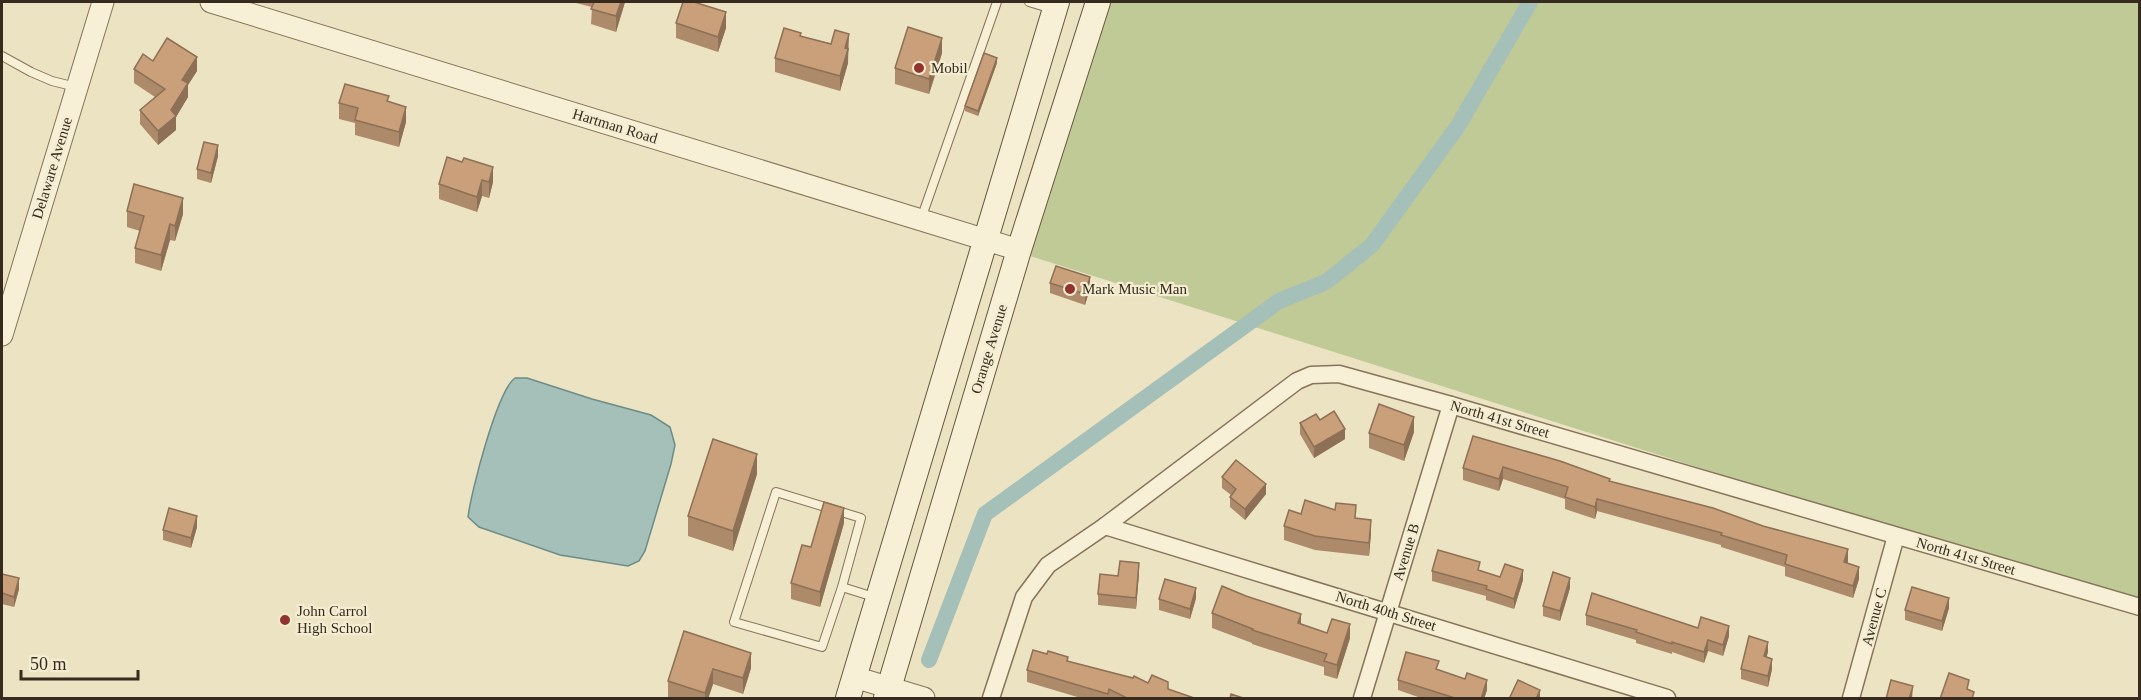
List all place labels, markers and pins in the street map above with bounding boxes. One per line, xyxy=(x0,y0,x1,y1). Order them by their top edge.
place label: Mobil xyxy=(931,60,968,76)
marker: Mobil xyxy=(912,61,926,75)
place label: Mark Music Man xyxy=(1082,281,1187,297)
marker: Mark Music Man xyxy=(1063,282,1077,296)
place label: John Carrol High School xyxy=(297,603,372,636)
marker: John Carrol High School xyxy=(278,613,292,627)

